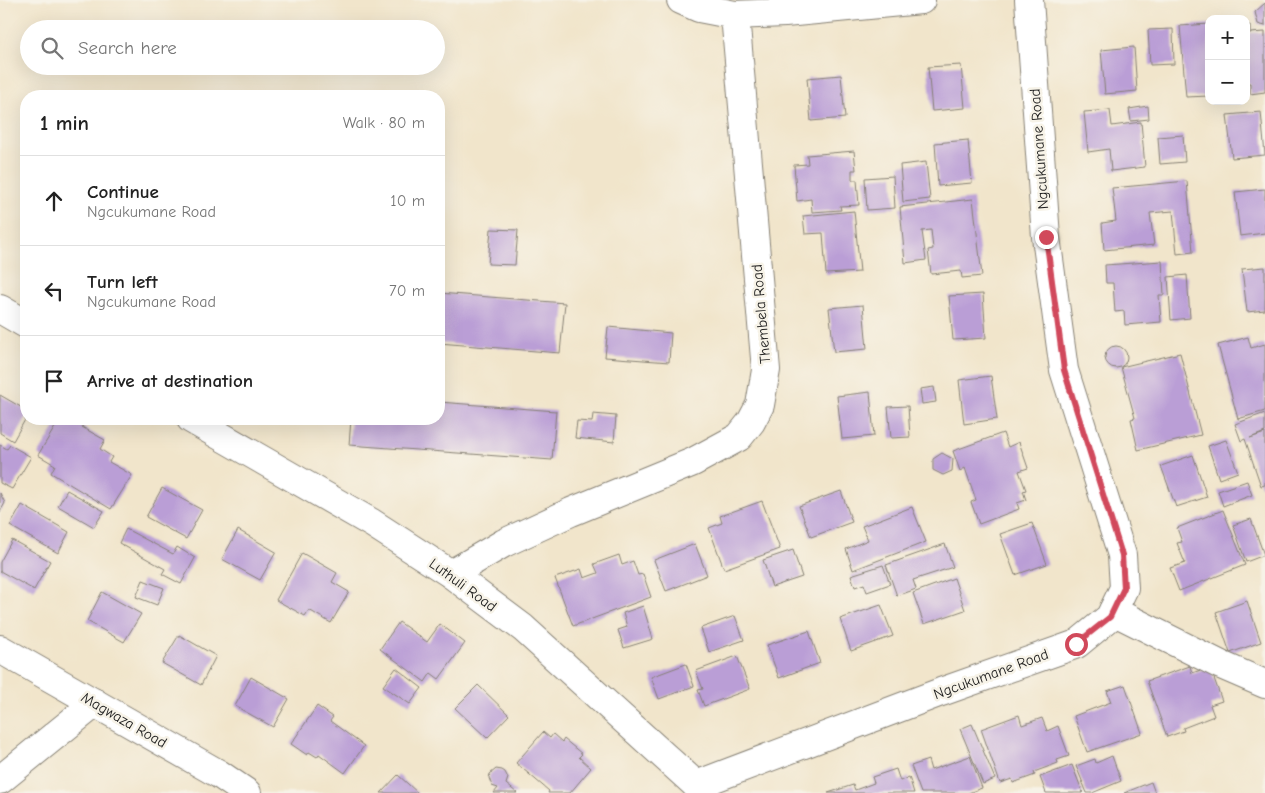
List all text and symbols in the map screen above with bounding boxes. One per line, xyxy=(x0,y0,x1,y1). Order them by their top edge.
map controls xyxy=(1205,15,1250,105)
button: + xyxy=(1205,15,1250,60)
search box xyxy=(20,20,445,75)
icon: search xyxy=(38,34,66,62)
text: Search here xyxy=(78,37,177,59)
button: − xyxy=(1205,60,1250,105)
street label: Ngcukumane Road xyxy=(1026,88,1052,210)
text: 1 min xyxy=(40,111,89,135)
text: Walk · 80 m xyxy=(343,114,425,132)
text: Continue xyxy=(87,181,159,203)
icon: ahead xyxy=(40,187,68,215)
text: 10 m xyxy=(390,192,425,210)
text: Ngcukumane Road xyxy=(87,203,216,221)
route end xyxy=(1035,226,1058,249)
street label: Thembela Road xyxy=(748,264,774,364)
text: Turn left xyxy=(87,271,158,293)
icon: left xyxy=(40,277,68,305)
text: 70 m xyxy=(389,282,425,300)
text: Ngcukumane Road xyxy=(87,293,216,311)
icon: arrive xyxy=(40,367,68,395)
text: Arrive at destination xyxy=(87,370,253,392)
street label: Luthuli Road xyxy=(426,554,500,616)
route start xyxy=(1065,633,1088,656)
street label: Ngcukumane Road xyxy=(931,645,1051,703)
street label: Magwaza Road xyxy=(78,688,170,752)

